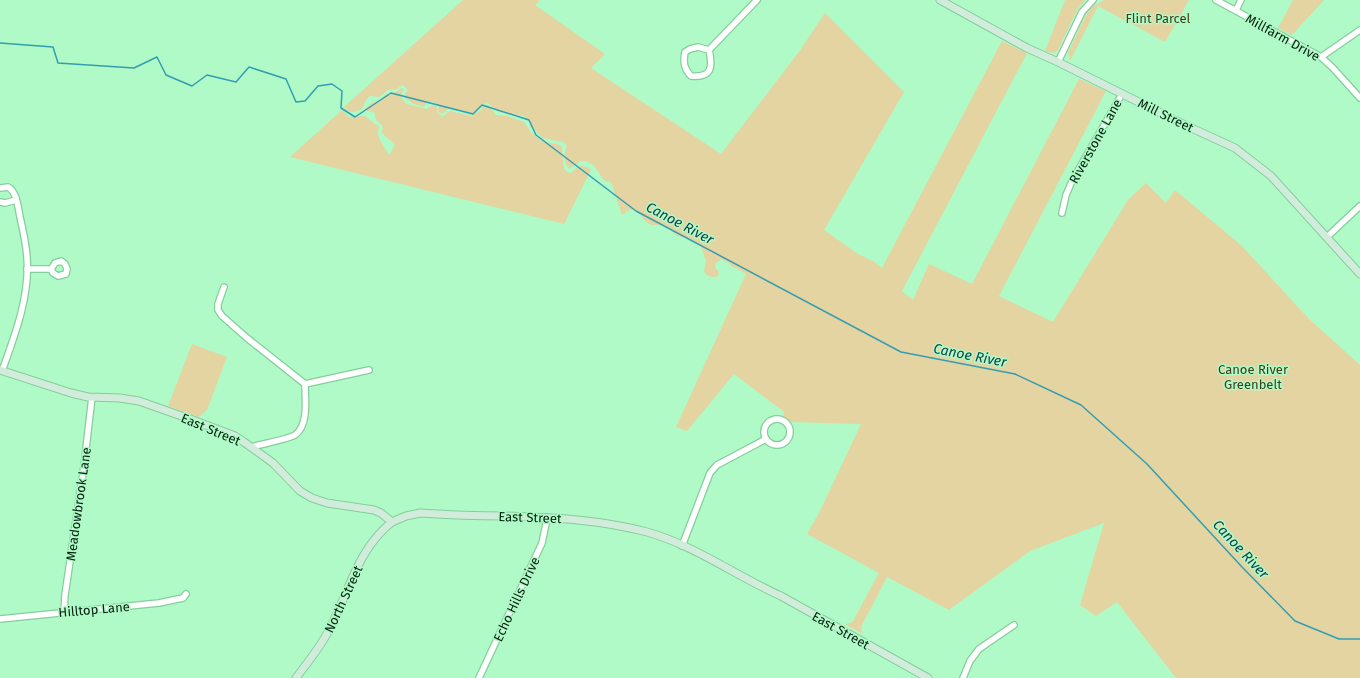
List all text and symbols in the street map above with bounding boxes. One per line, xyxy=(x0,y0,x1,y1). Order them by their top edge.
park label: Flint Parcel xyxy=(1126,11,1191,26)
street label: Millfarm Drive xyxy=(1243,11,1323,64)
street label: Riverstone Lane xyxy=(1066,96,1125,186)
street label: Mill Street xyxy=(1135,96,1196,135)
water label: Canoe River xyxy=(643,199,717,249)
water label: Canoe River xyxy=(932,340,1009,371)
park label: Canoe River Greenbelt xyxy=(1218,362,1288,392)
street label: East Street xyxy=(179,410,243,449)
street label: Meadowbrook Lane xyxy=(63,446,94,562)
street label: East Street xyxy=(498,509,562,526)
water label: Canoe River xyxy=(1209,516,1273,583)
street label: Echo Hills Drive xyxy=(490,554,543,644)
street label: North Street xyxy=(321,563,366,635)
street label: Hilltop Lane xyxy=(58,599,130,620)
street label: East Street xyxy=(809,609,872,652)

